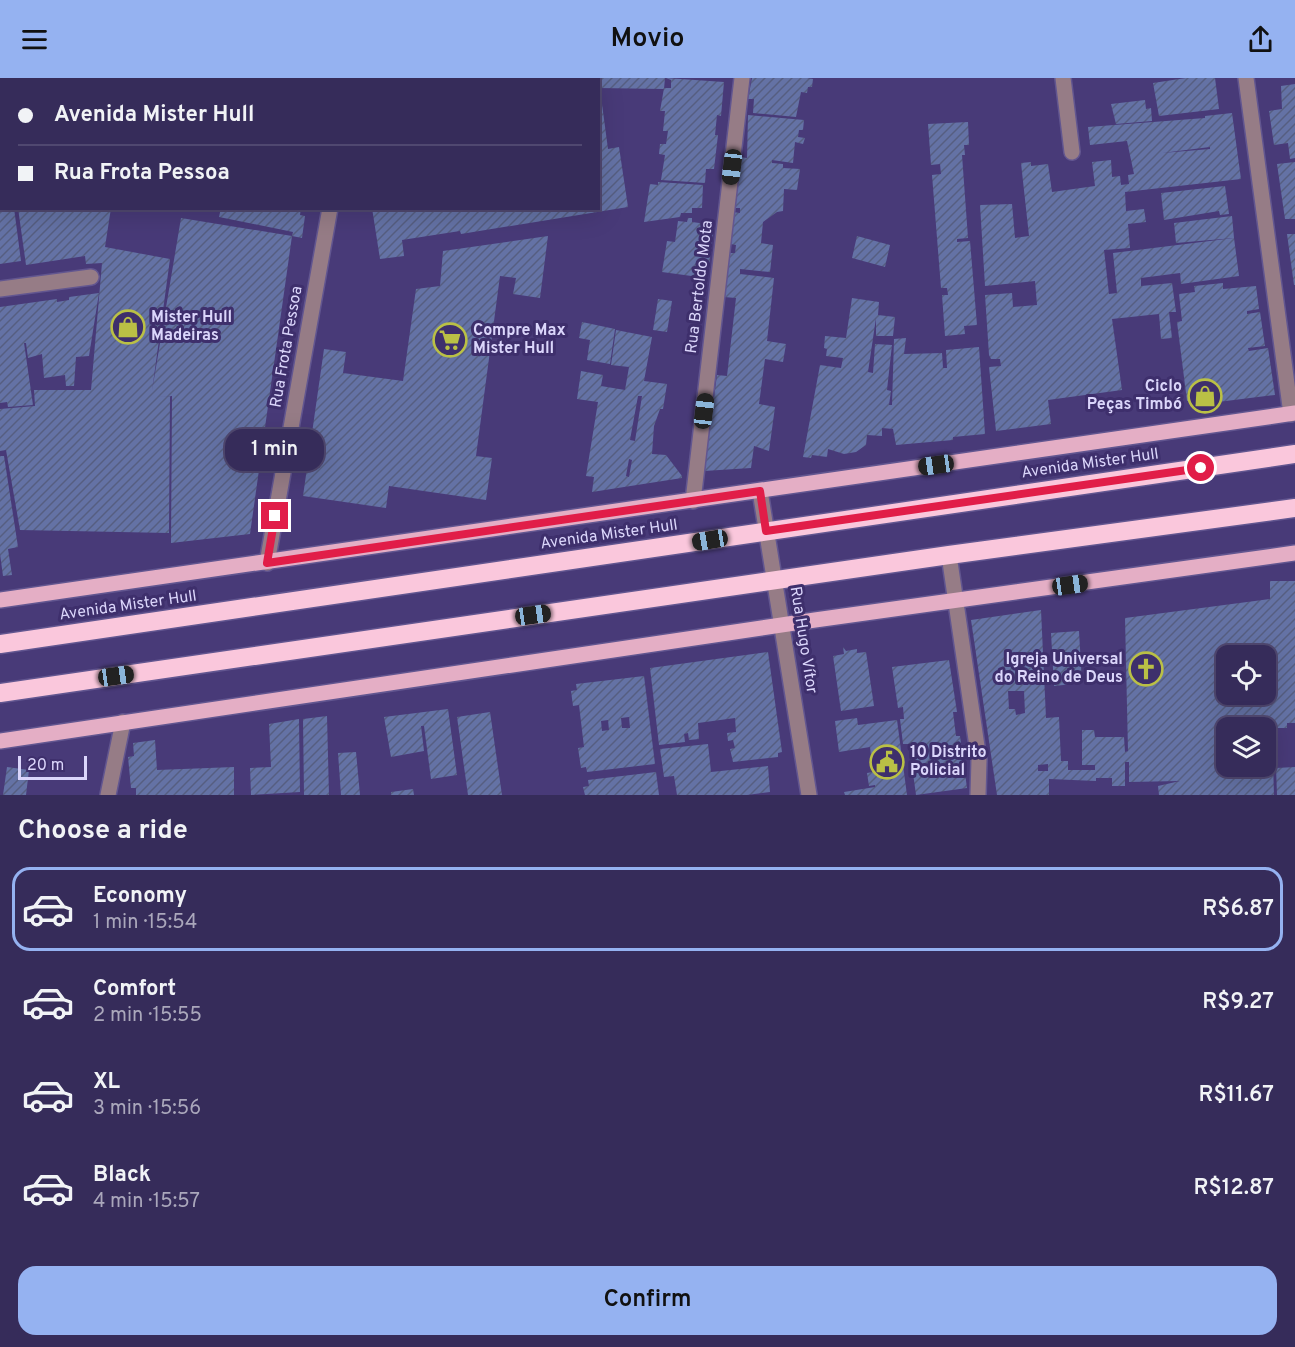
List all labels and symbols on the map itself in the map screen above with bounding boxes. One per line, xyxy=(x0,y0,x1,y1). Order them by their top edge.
car xyxy=(721,148,743,186)
street label: Rua Bertoldo Mota xyxy=(682,219,718,355)
street label: Rua Frota Pessoa xyxy=(266,285,308,409)
place label: Mister Hull Madeiras xyxy=(151,308,232,346)
shop icon: Mister Hull Madeiras xyxy=(110,309,146,345)
place label: Compre Max Mister Hull xyxy=(473,321,566,359)
supermarket icon: Compre Max Mister Hull xyxy=(432,322,468,358)
place label: Ciclo Peças Timbó xyxy=(1087,377,1182,415)
shop icon: Ciclo Peças Timbó xyxy=(1187,378,1223,414)
car xyxy=(693,392,715,430)
callout: 1 min xyxy=(226,429,324,471)
street label: Avenida Mister Hull xyxy=(1020,444,1160,484)
car xyxy=(917,454,955,476)
route start xyxy=(1187,454,1214,481)
route end xyxy=(261,502,288,529)
street label: Avenida Mister Hull xyxy=(539,515,679,555)
car xyxy=(691,528,729,552)
car xyxy=(1051,574,1089,596)
street label: Rua Hugo Vítor xyxy=(785,585,821,695)
street label: Avenida Mister Hull xyxy=(58,586,198,626)
car xyxy=(514,604,552,626)
place label: Igreja Universal do Reino de Deus xyxy=(995,650,1123,688)
church icon: Igreja Universal do Reino de Deus xyxy=(1128,651,1164,687)
car xyxy=(97,665,135,687)
place label: 10 Distrito Policial xyxy=(910,743,986,781)
public building icon: 10 Distrito Policial xyxy=(869,744,905,780)
scale bar xyxy=(18,753,87,780)

